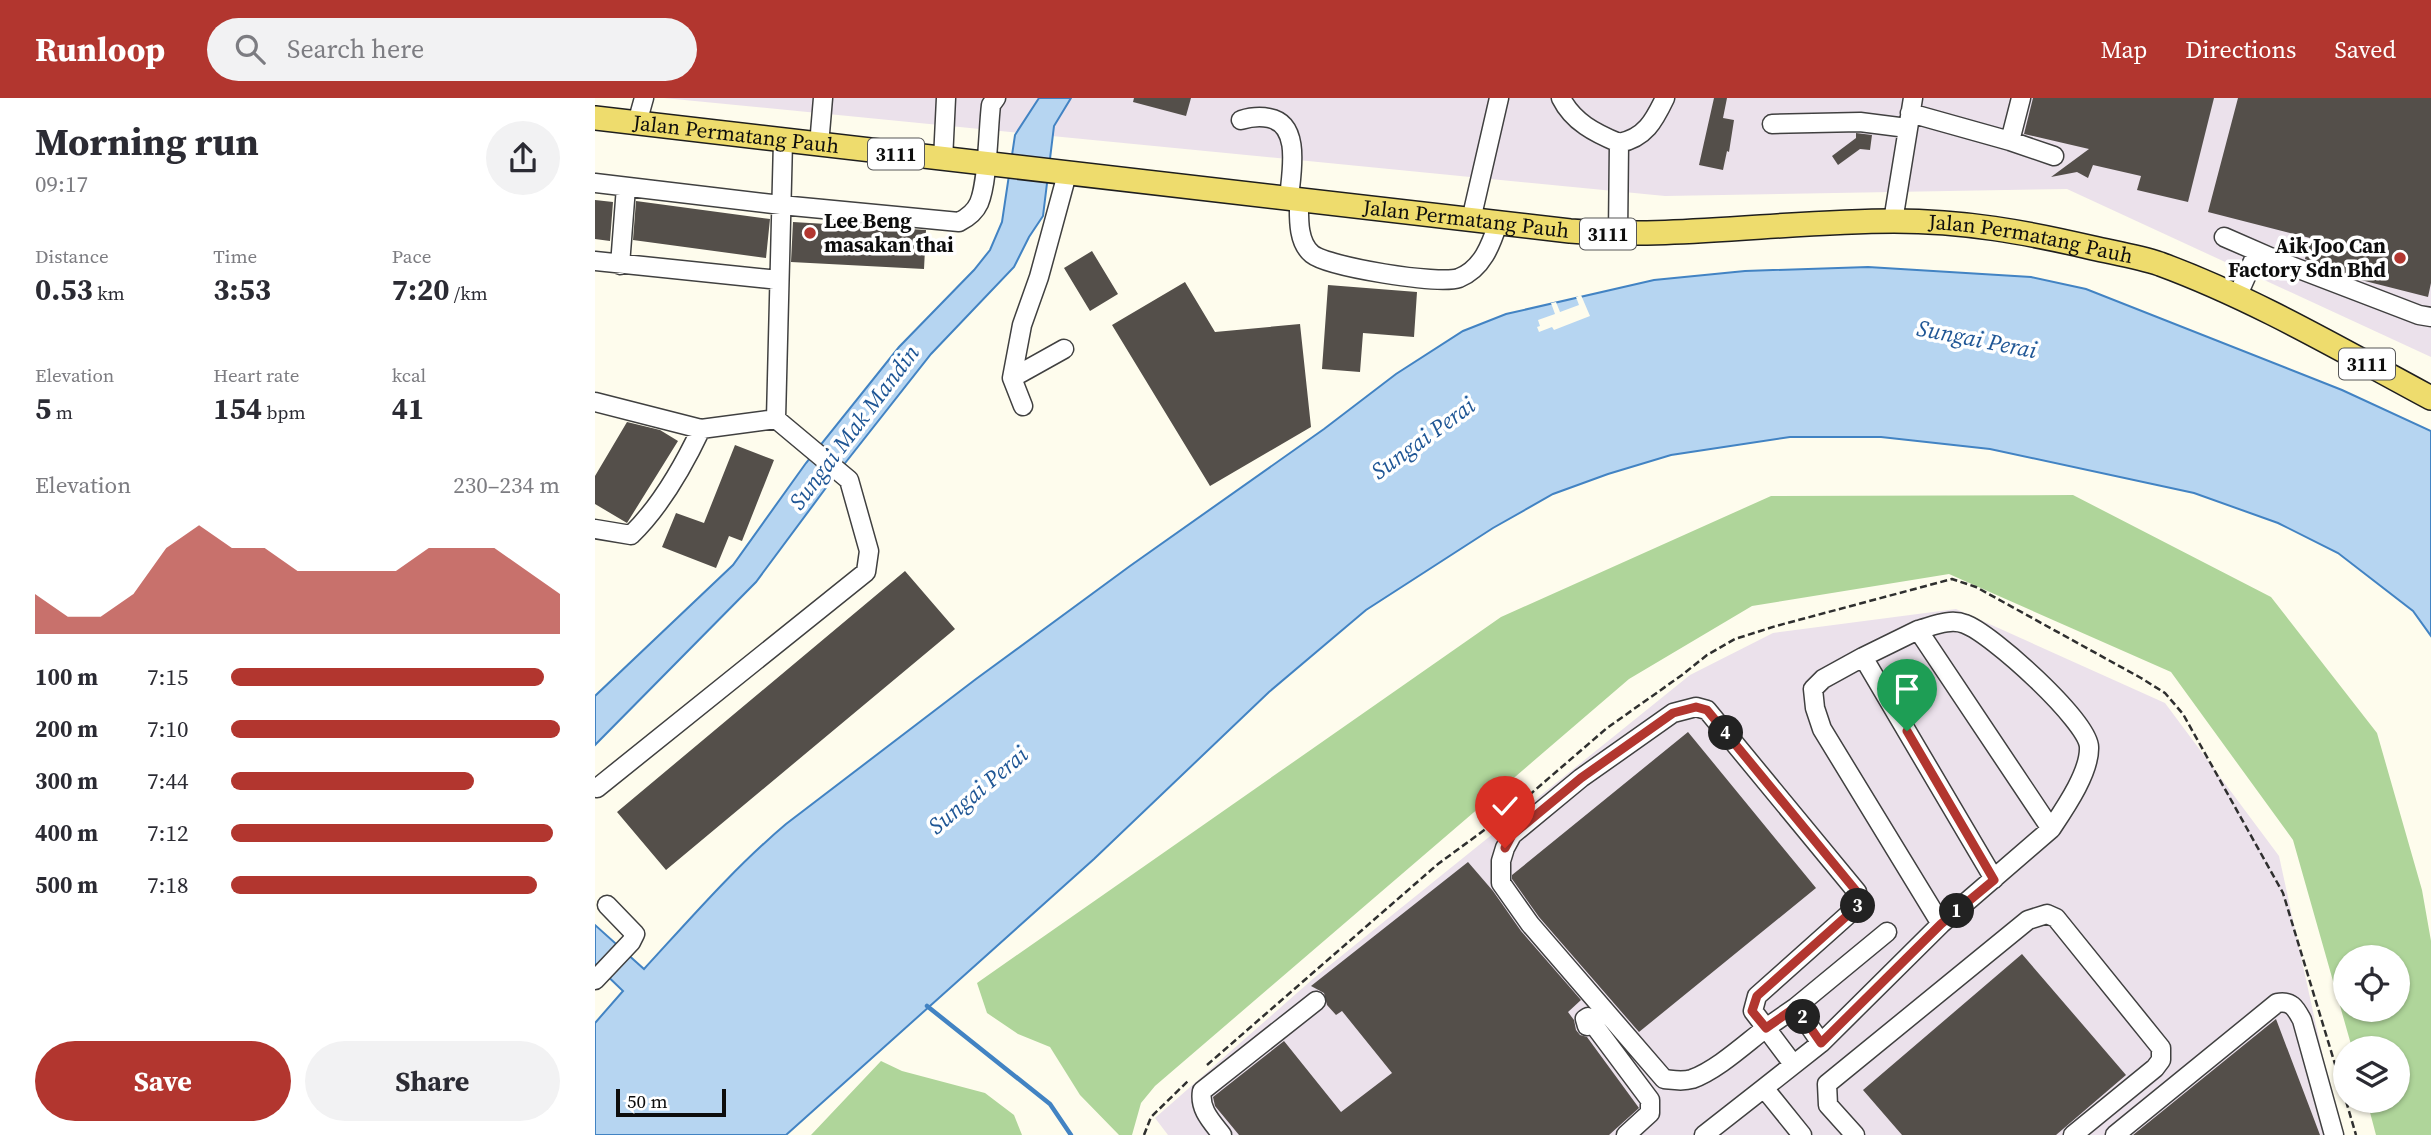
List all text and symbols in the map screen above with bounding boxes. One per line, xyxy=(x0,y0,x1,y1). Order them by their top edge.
search box xyxy=(207,18,697,81)
text: Runloop xyxy=(35,27,165,72)
icon: search xyxy=(231,30,269,68)
text: Search here xyxy=(287,31,424,67)
text: Map xyxy=(2100,33,2147,66)
text: Directions xyxy=(2185,33,2296,66)
text: Saved xyxy=(2334,33,2396,66)
street label: Jalan Permatang Pauh xyxy=(630,107,841,160)
text: Morning run xyxy=(35,116,259,168)
button: share xyxy=(486,121,560,195)
road number: 3111 xyxy=(868,138,924,170)
text: 09:17 xyxy=(35,168,88,200)
street label: Jalan Permatang Pauh xyxy=(1361,192,1571,245)
place label: Lee Beng masakan thai xyxy=(824,206,954,259)
street label: Jalan Permatang Pauh xyxy=(1927,207,2136,270)
road number: 3111 xyxy=(1580,218,1636,250)
marker: Lee Beng masakan thai xyxy=(802,225,818,241)
place label: Aik Joo Can Factory Sdn Bhd xyxy=(2228,231,2387,284)
text: Distance xyxy=(35,243,109,269)
text: Time xyxy=(213,243,257,269)
text: Pace xyxy=(392,243,431,269)
marker: Aik Joo Can Factory Sdn Bhd xyxy=(2392,250,2408,266)
text: 0.53 xyxy=(35,269,93,310)
text: 3:53 xyxy=(213,269,271,310)
text: 7:20 xyxy=(392,269,449,310)
text: km xyxy=(93,280,125,306)
text: /km xyxy=(449,280,488,306)
water label: Sungai Perai xyxy=(1914,312,2040,366)
water label: Sungai Mak Mandin xyxy=(781,338,927,516)
road number: 3111 xyxy=(2339,348,2395,380)
text: Elevation xyxy=(35,362,114,388)
text: Heart rate xyxy=(213,362,299,388)
text: kcal xyxy=(392,362,426,388)
text: 5 xyxy=(35,388,51,429)
text: 154 xyxy=(213,388,262,429)
text: 41 xyxy=(392,388,424,429)
water label: Sungai Perai xyxy=(1364,389,1482,487)
text: m xyxy=(51,399,73,425)
text: bpm xyxy=(262,399,306,425)
text: Elevation xyxy=(35,469,131,501)
text: 230–234 m xyxy=(453,469,560,501)
pin xyxy=(1877,659,1937,731)
text: 100 m xyxy=(35,661,98,693)
text: 7:15 xyxy=(147,661,188,693)
icon: arrive xyxy=(1888,670,1926,708)
text: 200 m xyxy=(35,713,98,745)
text: 7:10 xyxy=(147,713,188,745)
pin: 4 xyxy=(1709,716,1743,750)
text: 4 xyxy=(1720,719,1731,745)
water label: Sungai Perai xyxy=(921,739,1035,841)
text: 300 m xyxy=(35,765,98,797)
text: 7:44 xyxy=(147,765,188,797)
pin xyxy=(1475,776,1535,848)
icon: check xyxy=(1486,787,1524,825)
text: 400 m xyxy=(35,817,98,849)
text: 7:12 xyxy=(147,817,188,849)
text: 500 m xyxy=(35,869,98,901)
text: 7:18 xyxy=(147,869,188,901)
pin: 3 xyxy=(1841,888,1875,924)
text: 3 xyxy=(1852,892,1863,918)
pin: 1 xyxy=(1939,894,1975,928)
text: 1 xyxy=(1951,897,1962,923)
map controls xyxy=(2333,945,2410,1113)
button: locate xyxy=(2333,945,2410,1022)
pin: 2 xyxy=(1785,1000,1821,1034)
text: 2 xyxy=(1797,1003,1808,1029)
button: layers xyxy=(2333,1036,2410,1113)
button: Save xyxy=(35,1041,291,1121)
button: Share xyxy=(305,1041,560,1121)
scale bar xyxy=(616,1086,726,1118)
text: 50 m xyxy=(627,1088,668,1114)

